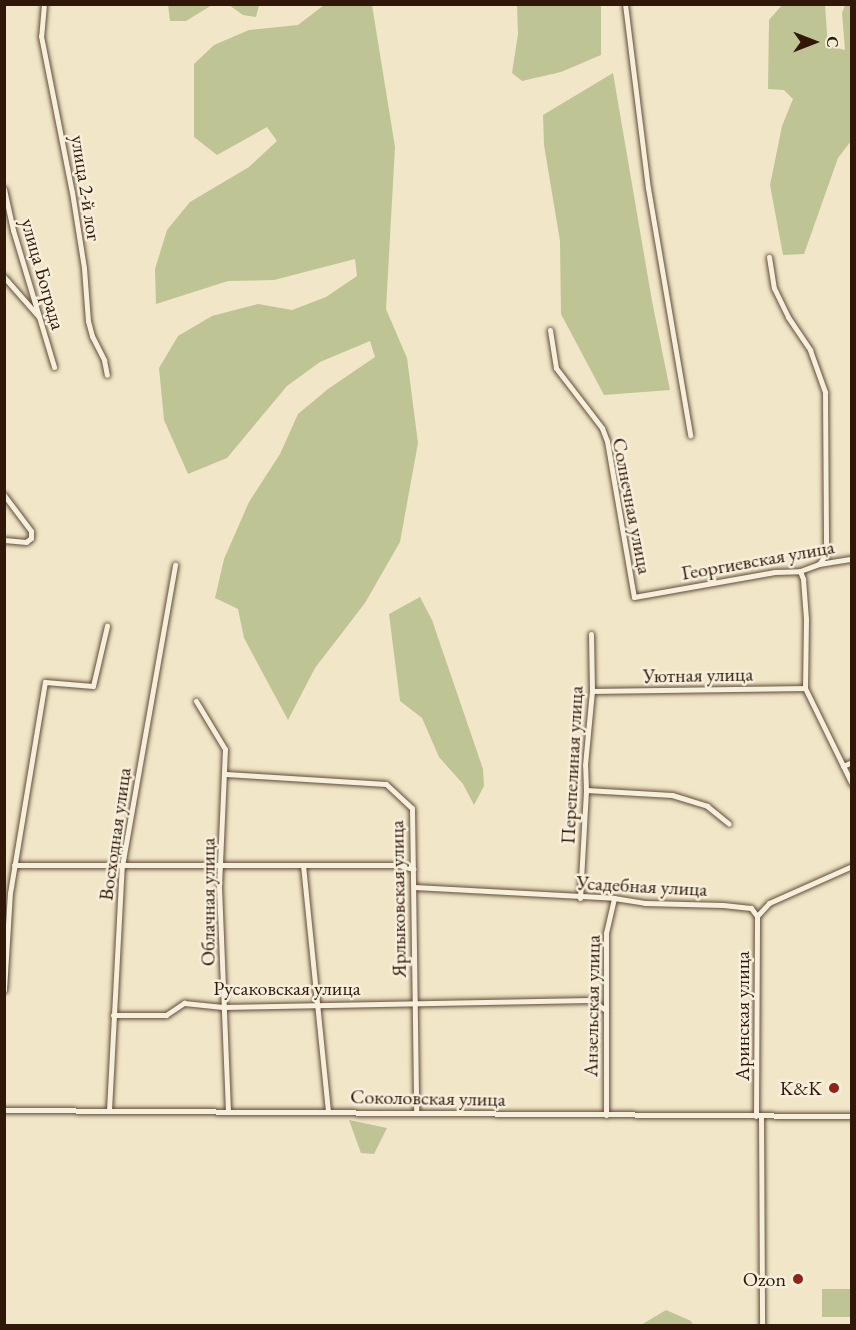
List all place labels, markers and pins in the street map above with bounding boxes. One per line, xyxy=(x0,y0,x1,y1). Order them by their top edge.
place label: K&K xyxy=(780,1076,822,1100)
marker: K&K xyxy=(827,1081,841,1095)
place label: Ozon xyxy=(743,1267,786,1291)
marker: Ozon xyxy=(791,1272,805,1286)

